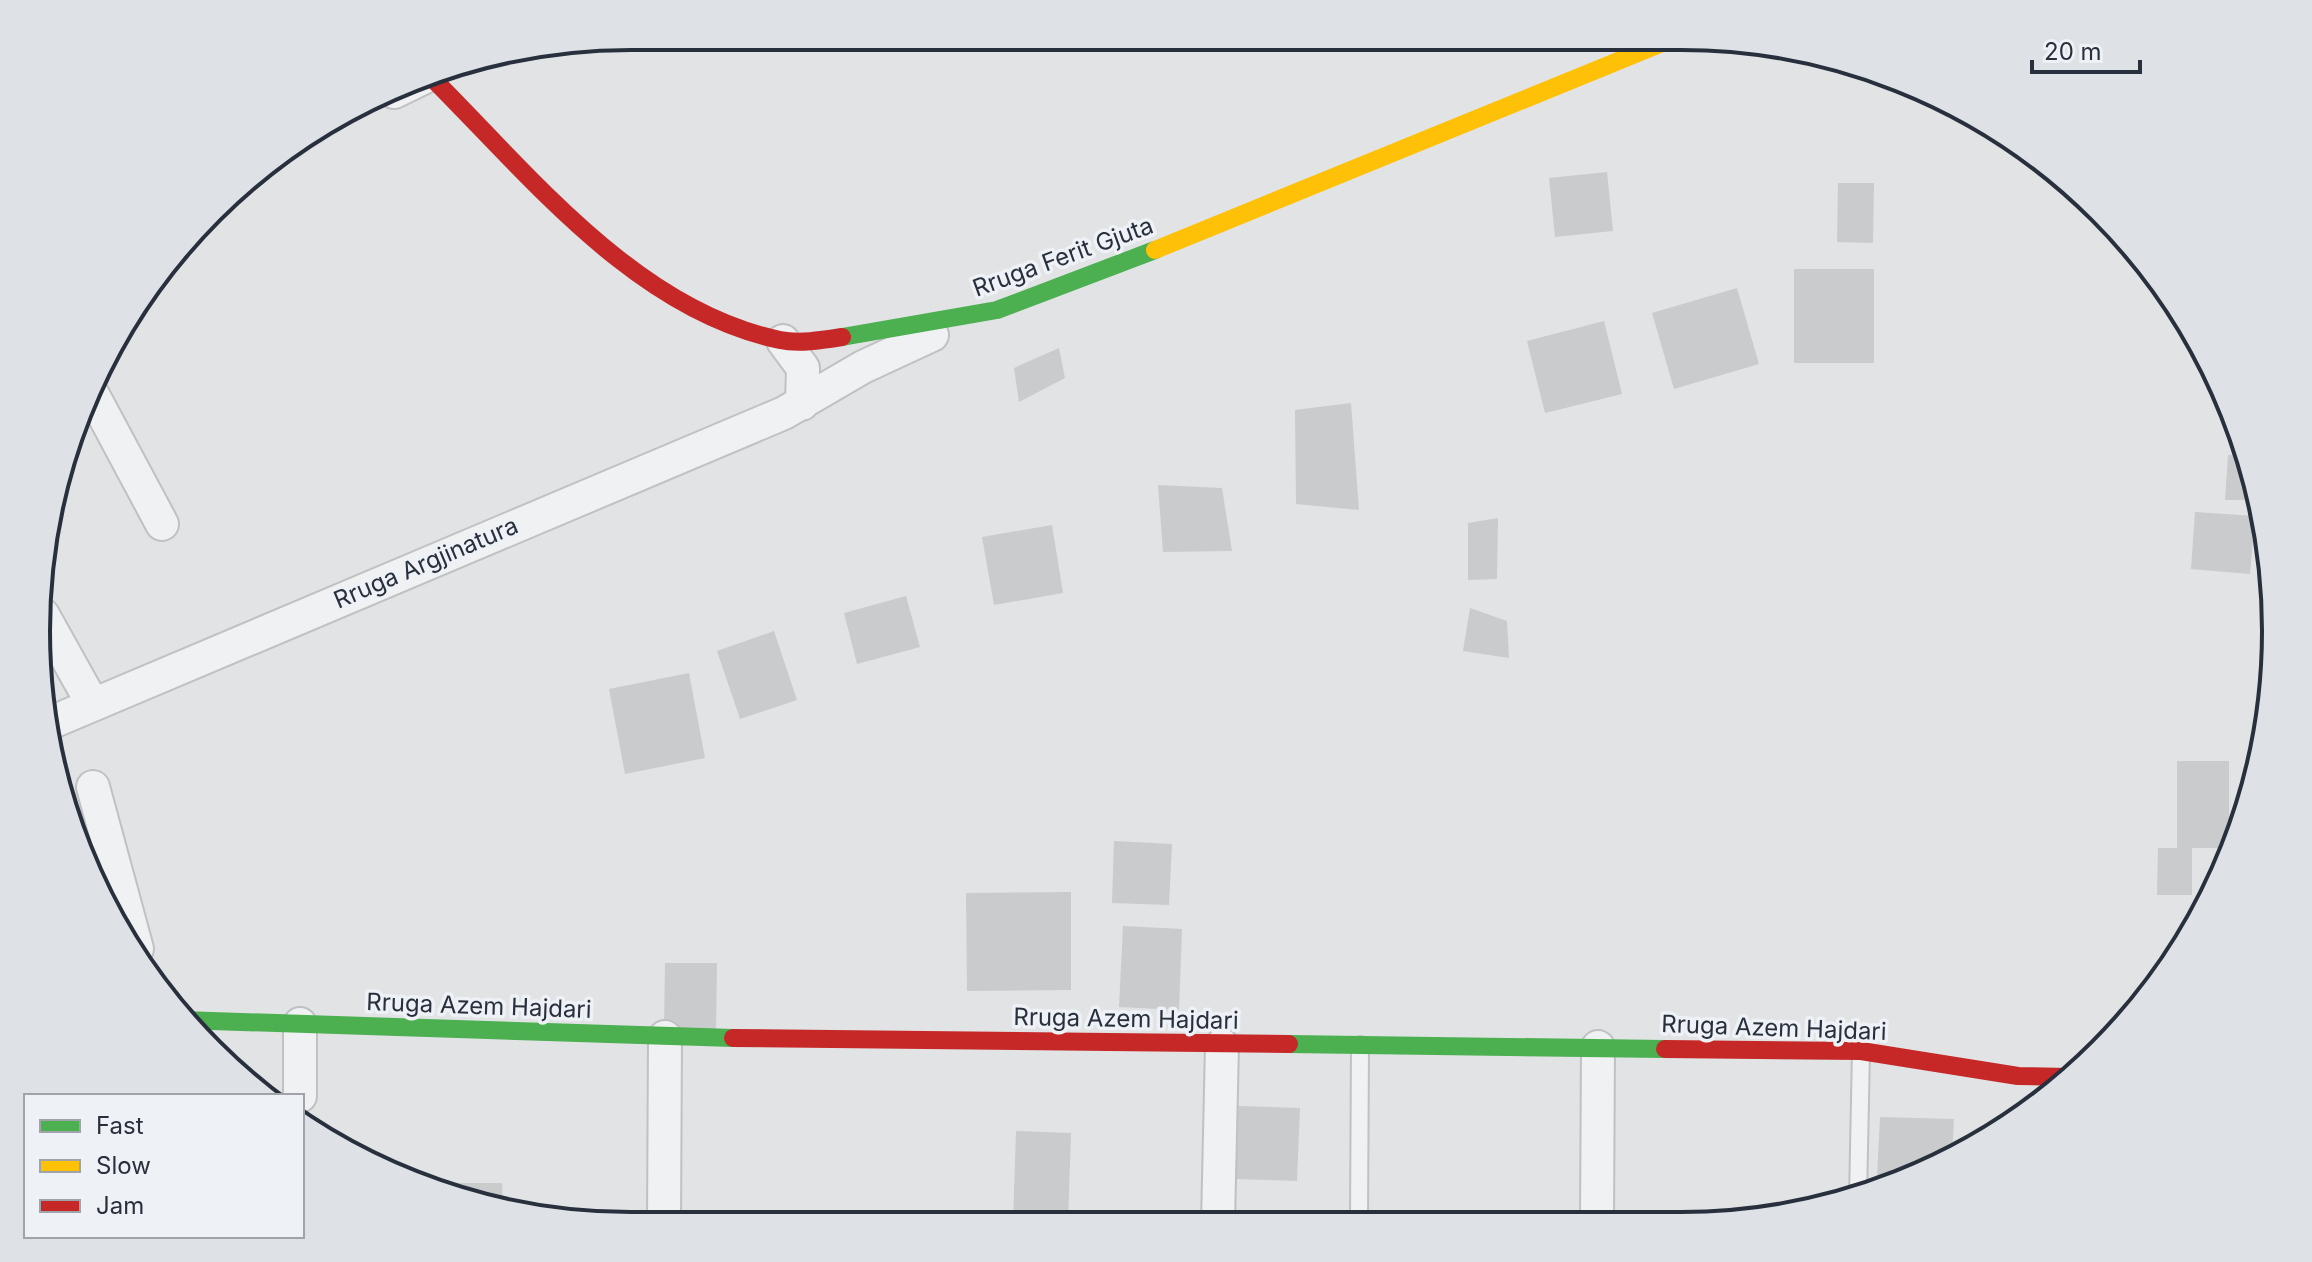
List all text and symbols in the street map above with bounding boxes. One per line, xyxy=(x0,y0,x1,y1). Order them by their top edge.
scale bar xyxy=(2032,24,2140,74)
text: 20 m xyxy=(2044,37,2102,66)
street label: Rruga Ferit Gjuta xyxy=(969,210,1157,303)
street label: Rruga Argjinatura xyxy=(329,511,522,614)
street label: Rruga Azem Hajdari xyxy=(366,987,592,1024)
street label: Rruga Azem Hajdari xyxy=(1013,1002,1239,1035)
street label: Rruga Azem Hajdari xyxy=(1661,1009,1887,1046)
legend xyxy=(24,1094,304,1238)
text: Fast xyxy=(96,1111,144,1140)
text: Slow xyxy=(96,1151,151,1180)
text: Jam xyxy=(96,1191,144,1220)

